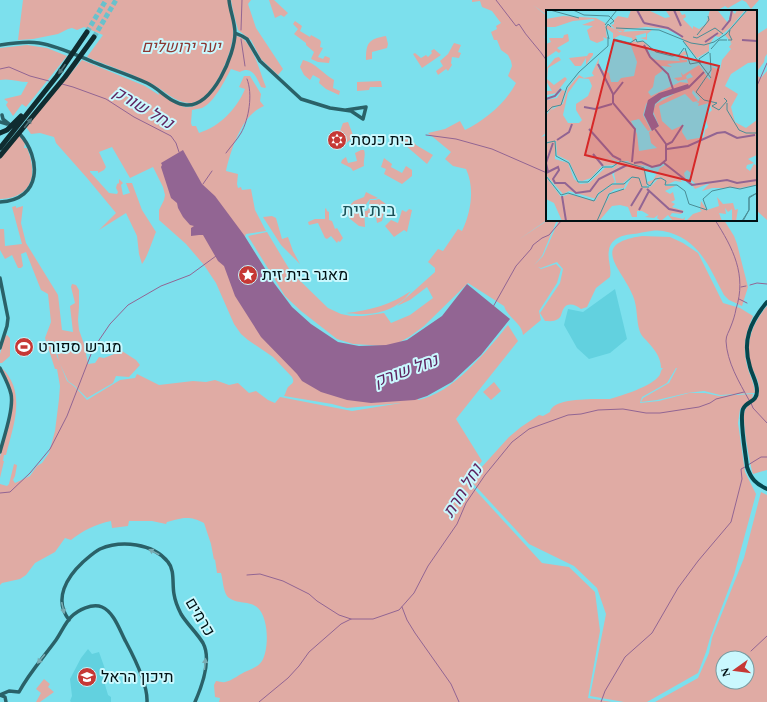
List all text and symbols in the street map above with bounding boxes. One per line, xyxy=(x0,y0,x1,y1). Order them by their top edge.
inset map xyxy=(546,10,757,221)
park label: יער ירושלים xyxy=(141,35,222,59)
one-way arrow xyxy=(58,64,66,75)
water label: נחל שורק xyxy=(108,80,180,137)
one-way arrow xyxy=(23,117,32,128)
place label: בית כנסת xyxy=(351,128,413,152)
synagogue icon: בית כנסת xyxy=(326,129,348,151)
district label: בית זית xyxy=(342,197,396,224)
place label: מאגר בית זית xyxy=(262,263,348,287)
place icon: מאגר בית זית xyxy=(237,264,259,286)
place label: מגרש ספורט xyxy=(38,335,122,359)
sports icon: מגרש ספורט xyxy=(13,336,35,358)
water label: נחל שורק xyxy=(370,347,443,395)
water label: נחל חרת xyxy=(436,458,491,523)
one-way arrow xyxy=(148,549,160,555)
street label: כרמים xyxy=(179,593,221,641)
one-way arrow xyxy=(60,601,66,614)
north arrow xyxy=(715,650,755,690)
one-way arrow xyxy=(37,653,46,664)
one-way arrow xyxy=(202,658,209,671)
place label: תיכון הראל xyxy=(101,665,174,689)
school or university icon: תיכון הראל xyxy=(76,666,98,688)
text: N xyxy=(716,666,735,679)

